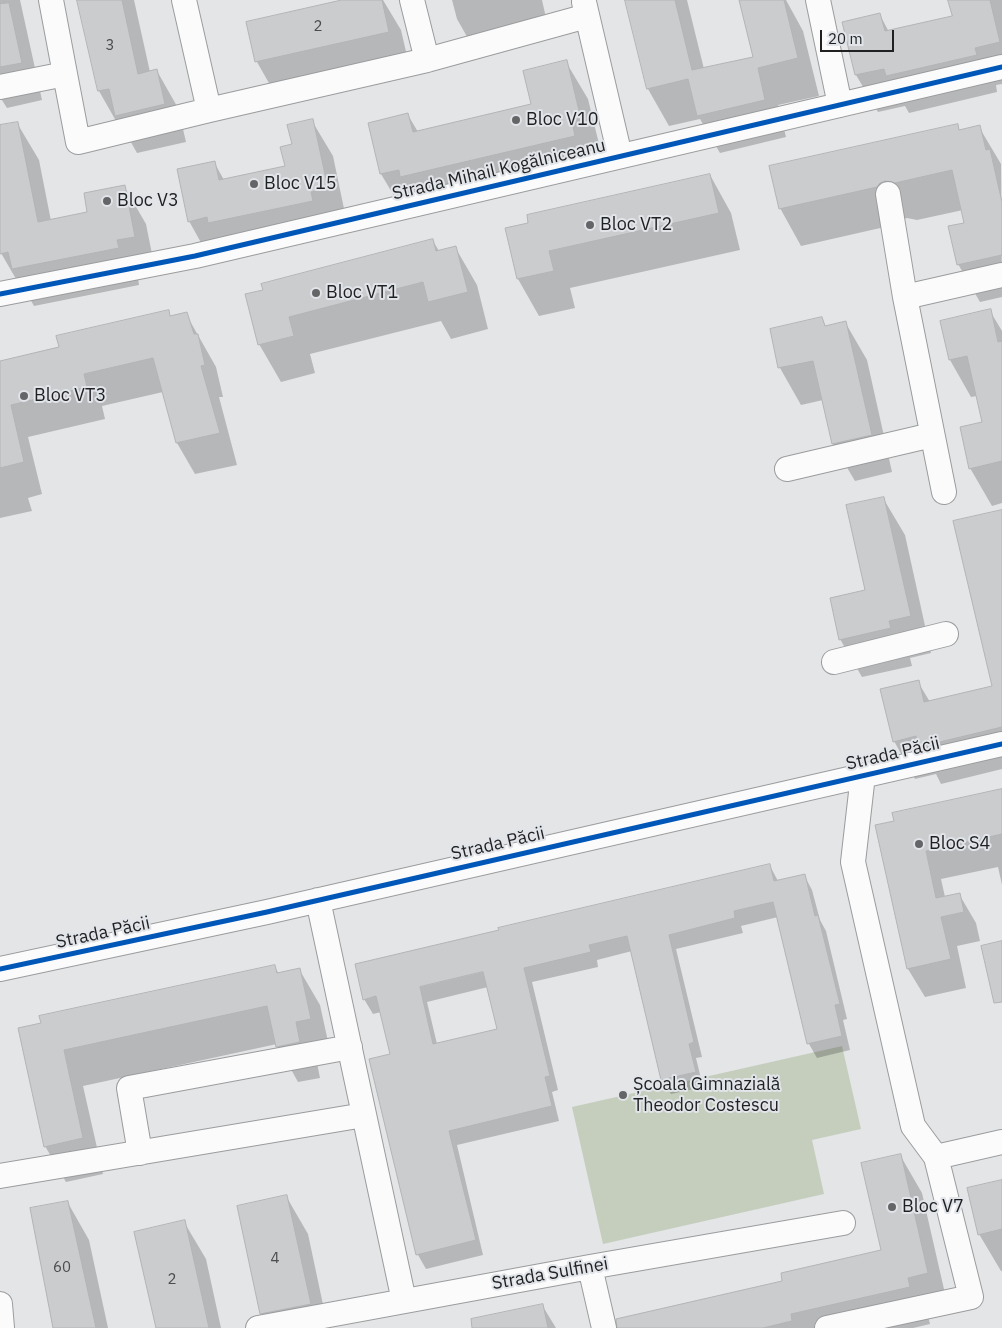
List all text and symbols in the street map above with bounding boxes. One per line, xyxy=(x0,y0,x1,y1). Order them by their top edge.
house number: 2 xyxy=(314,18,322,36)
scale bar xyxy=(822,20,896,52)
text: 20 m xyxy=(828,29,863,48)
house number: 3 xyxy=(106,37,114,55)
place label: Bloc V10 xyxy=(526,109,599,131)
marker: Bloc V10 xyxy=(510,114,522,126)
street label: Strada Mihail Kogălniceanu xyxy=(390,135,608,205)
place label: Bloc V15 xyxy=(264,173,337,195)
marker: Bloc V15 xyxy=(248,178,260,190)
place label: Bloc V3 xyxy=(117,190,179,212)
marker: Bloc V3 xyxy=(101,195,113,207)
place label: Bloc VT2 xyxy=(600,214,672,236)
marker: Bloc VT2 xyxy=(584,219,596,231)
place label: Bloc VT1 xyxy=(326,282,398,304)
marker: Bloc VT1 xyxy=(310,287,322,299)
place label: Bloc VT3 xyxy=(34,385,106,407)
marker: Bloc VT3 xyxy=(18,390,30,402)
street label: Strada Păcii xyxy=(844,733,942,775)
street label: Strada Păcii xyxy=(449,823,547,865)
place label: Bloc S4 xyxy=(929,833,990,855)
marker: Bloc S4 xyxy=(913,838,925,850)
street label: Strada Păcii xyxy=(54,912,152,954)
place label: Școala Gimnazială Theodor Costescu xyxy=(633,1074,780,1116)
marker: Școala Gimnazială Theodor Costescu xyxy=(617,1089,629,1101)
place label: Bloc V7 xyxy=(902,1196,964,1218)
marker: Bloc V7 xyxy=(886,1201,898,1213)
house number: 4 xyxy=(271,1250,279,1268)
street label: Strada Sulfinei xyxy=(490,1253,610,1295)
house number: 60 xyxy=(53,1259,71,1277)
house number: 2 xyxy=(168,1271,176,1289)

